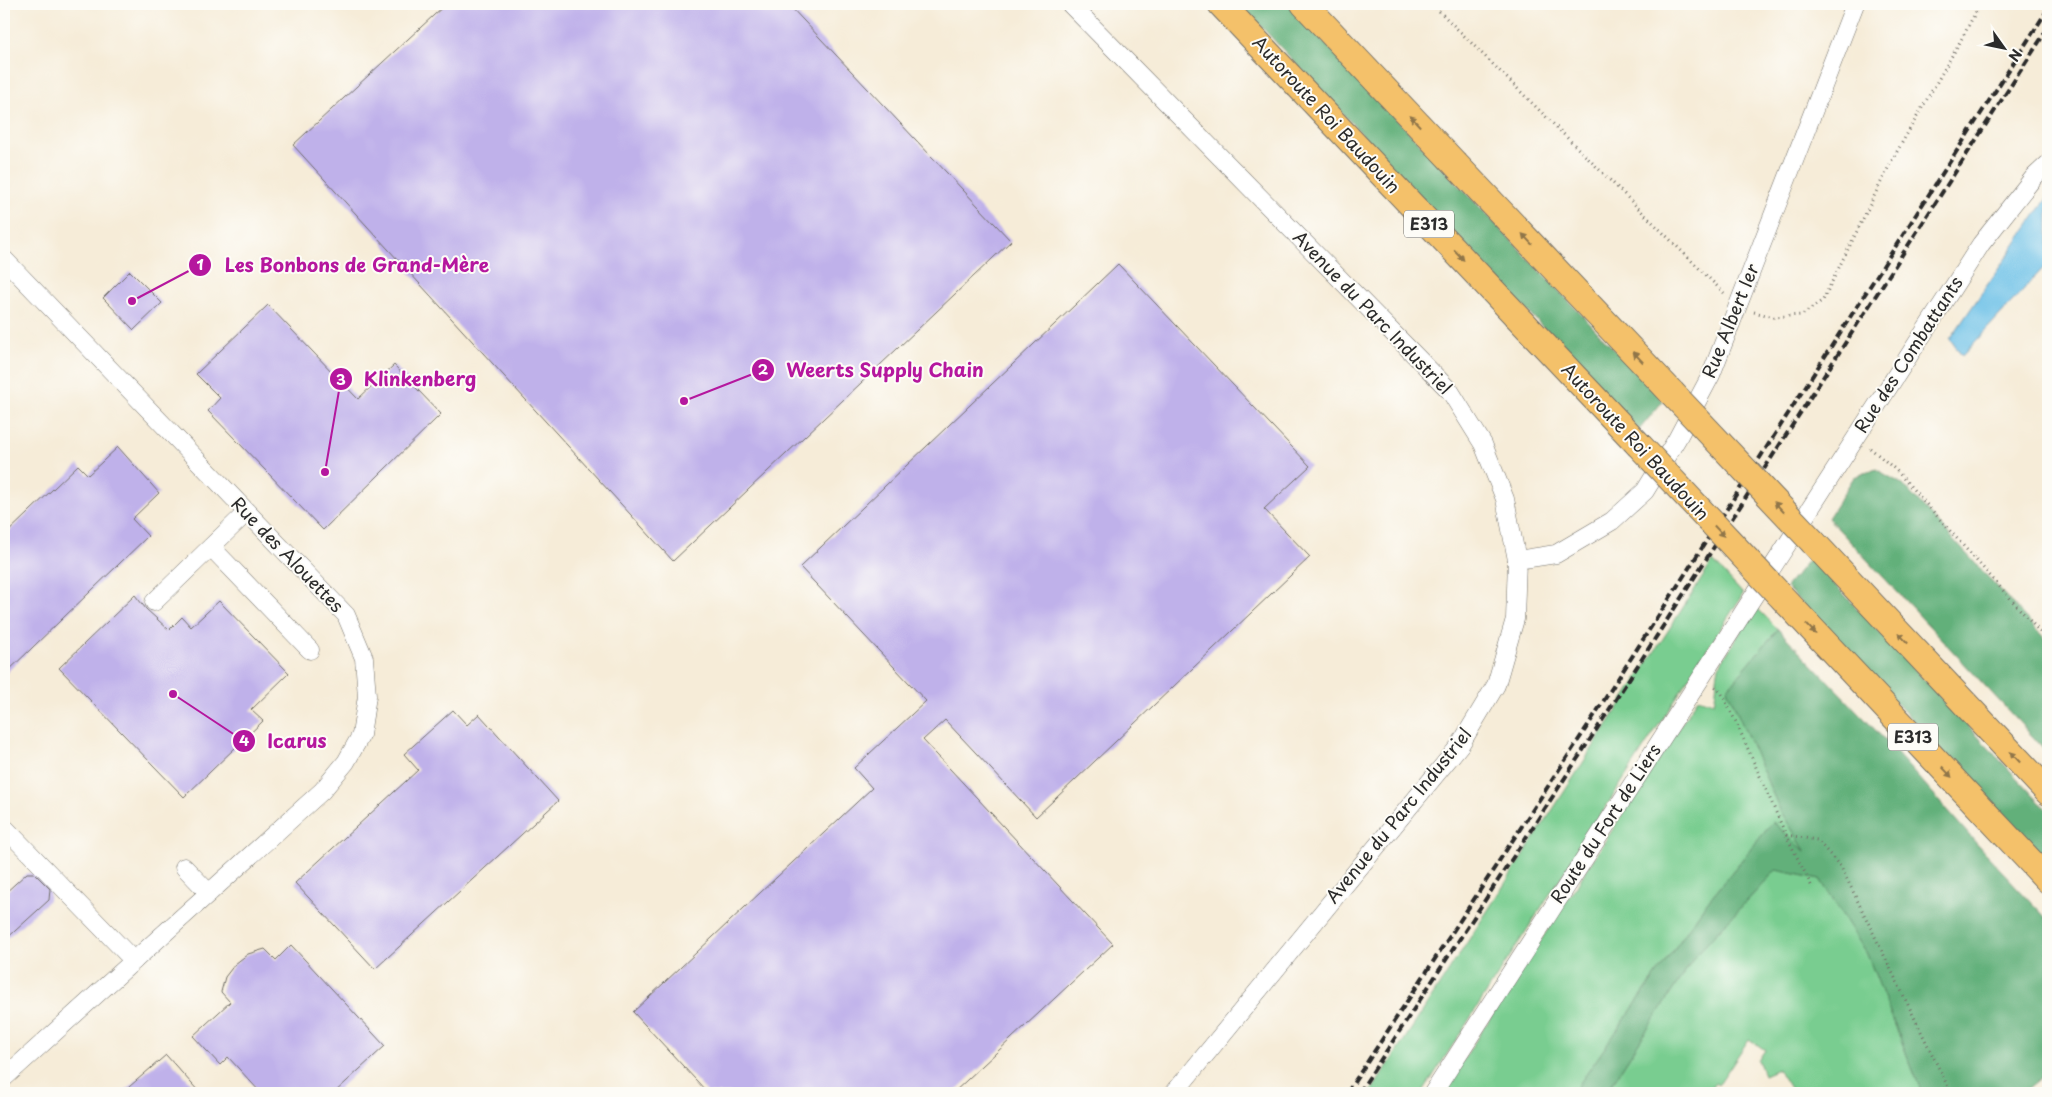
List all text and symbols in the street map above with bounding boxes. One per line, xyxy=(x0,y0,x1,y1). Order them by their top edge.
north arrow xyxy=(1980,22,2030,72)
street label: Autoroute Roi Baudouin xyxy=(1247,29,1407,199)
text: N xyxy=(2003,45,2027,66)
one-way arrow xyxy=(1409,115,1421,127)
road number: E313 xyxy=(1404,210,1454,238)
street label: Avenue du Parc Industriel xyxy=(1287,224,1459,400)
one-way arrow xyxy=(1521,234,1533,246)
callout: Les Bonbons de Grand-Mère xyxy=(188,248,501,282)
one-way arrow xyxy=(1453,249,1465,261)
text: Les Bonbons de Grand-Mère xyxy=(225,250,489,278)
text: 1 xyxy=(196,252,204,275)
street label: Rue Albert Ier xyxy=(1694,258,1765,382)
street label: Rue des Combattants xyxy=(1847,270,1969,438)
one-way arrow xyxy=(1632,352,1644,364)
callout: Weerts Supply Chain xyxy=(750,353,995,387)
text: Weerts Supply Chain xyxy=(786,355,984,383)
street label: Autoroute Roi Baudouin xyxy=(1556,356,1716,526)
text: 2 xyxy=(758,357,769,380)
callout: Klinkenberg xyxy=(329,362,486,396)
text: Klinkenberg xyxy=(364,364,476,392)
text: 3 xyxy=(336,367,346,390)
street label: Rue des Alouettes xyxy=(226,490,350,618)
one-way arrow xyxy=(1773,501,1785,513)
one-way arrow xyxy=(1713,524,1725,536)
one-way arrow xyxy=(1805,622,1817,634)
one-way arrow xyxy=(1897,633,1909,645)
street label: Avenue du Parc Industriel xyxy=(1319,722,1477,909)
callout: Icarus xyxy=(232,724,336,758)
road number: E313 xyxy=(1888,724,1938,750)
text: Icarus xyxy=(267,726,327,754)
text: 4 xyxy=(239,728,249,751)
street label: Route du Fort de Liers xyxy=(1543,738,1667,908)
one-way arrow xyxy=(2009,751,2021,763)
one-way arrow xyxy=(1941,766,1953,778)

